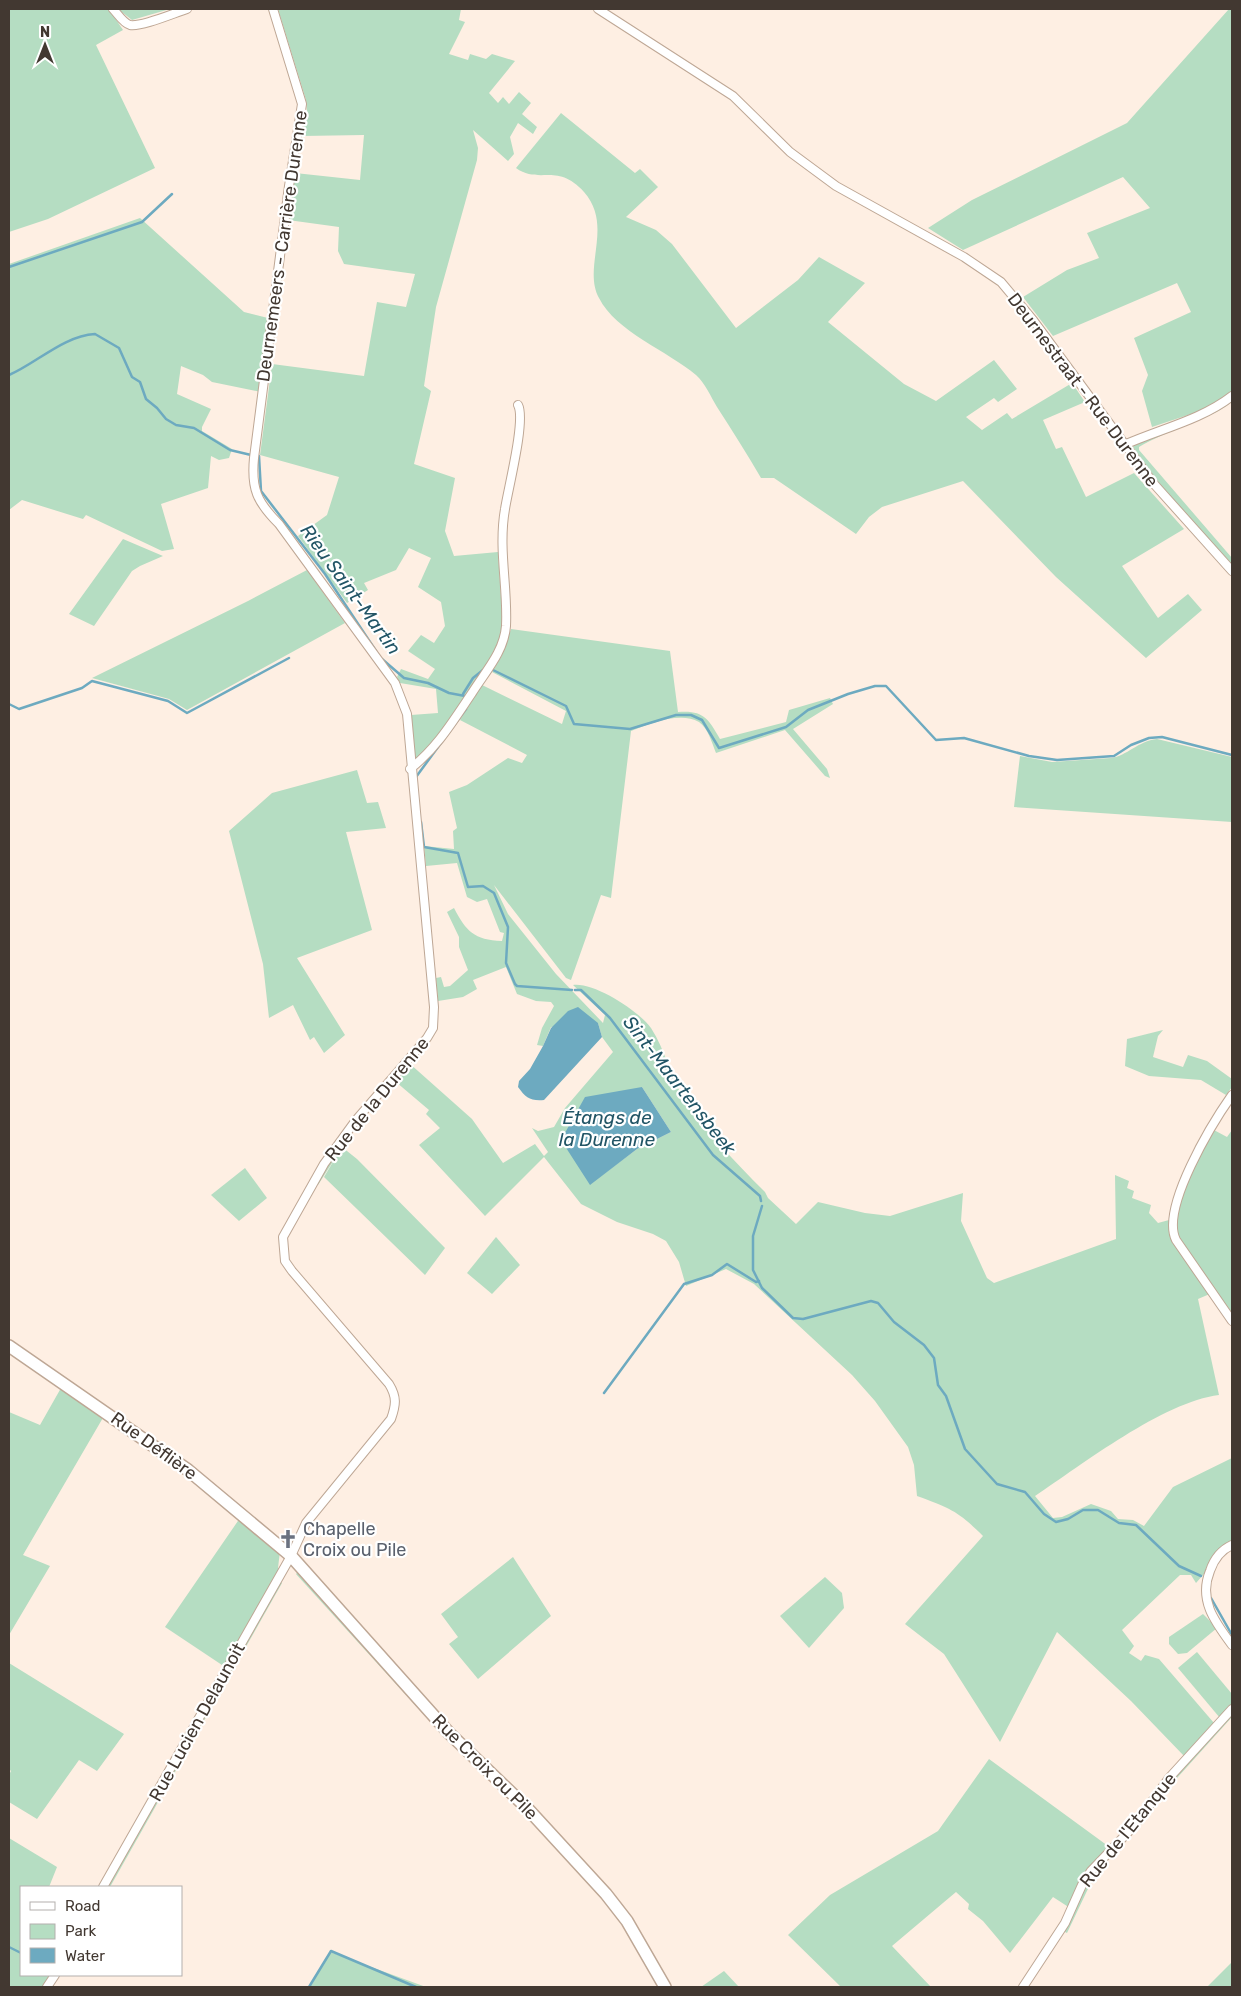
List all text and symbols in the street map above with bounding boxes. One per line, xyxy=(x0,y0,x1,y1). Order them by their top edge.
north arrow xyxy=(20,20,70,70)
text: N xyxy=(40,24,50,41)
street label: Deurnemeers - Carrière Durenne xyxy=(252,109,312,383)
street label: Deurnestraat - Rue Durenne xyxy=(1003,289,1163,491)
water label: Rieu Saint-Martin xyxy=(295,519,406,659)
water label: Sint-Maartensbeek xyxy=(618,1011,741,1160)
street label: Rue de la Durenne xyxy=(320,1033,434,1165)
water label: Étangs de la Durenne xyxy=(559,1106,656,1151)
street label: Rue Déflière xyxy=(106,1407,202,1485)
place label: Chapelle Croix ou Pile xyxy=(303,1518,406,1561)
church icon: Chapelle Croix ou Pile xyxy=(277,1528,299,1550)
street label: Rue Lucien Delaunoit xyxy=(144,1639,250,1805)
street label: Rue Croix ou Pile xyxy=(428,1710,542,1824)
street label: Rue de l'Etanque xyxy=(1075,1768,1181,1892)
legend xyxy=(20,1886,182,1976)
text: Road xyxy=(65,1897,101,1915)
text: Park xyxy=(65,1922,96,1940)
text: Water xyxy=(65,1947,105,1965)

